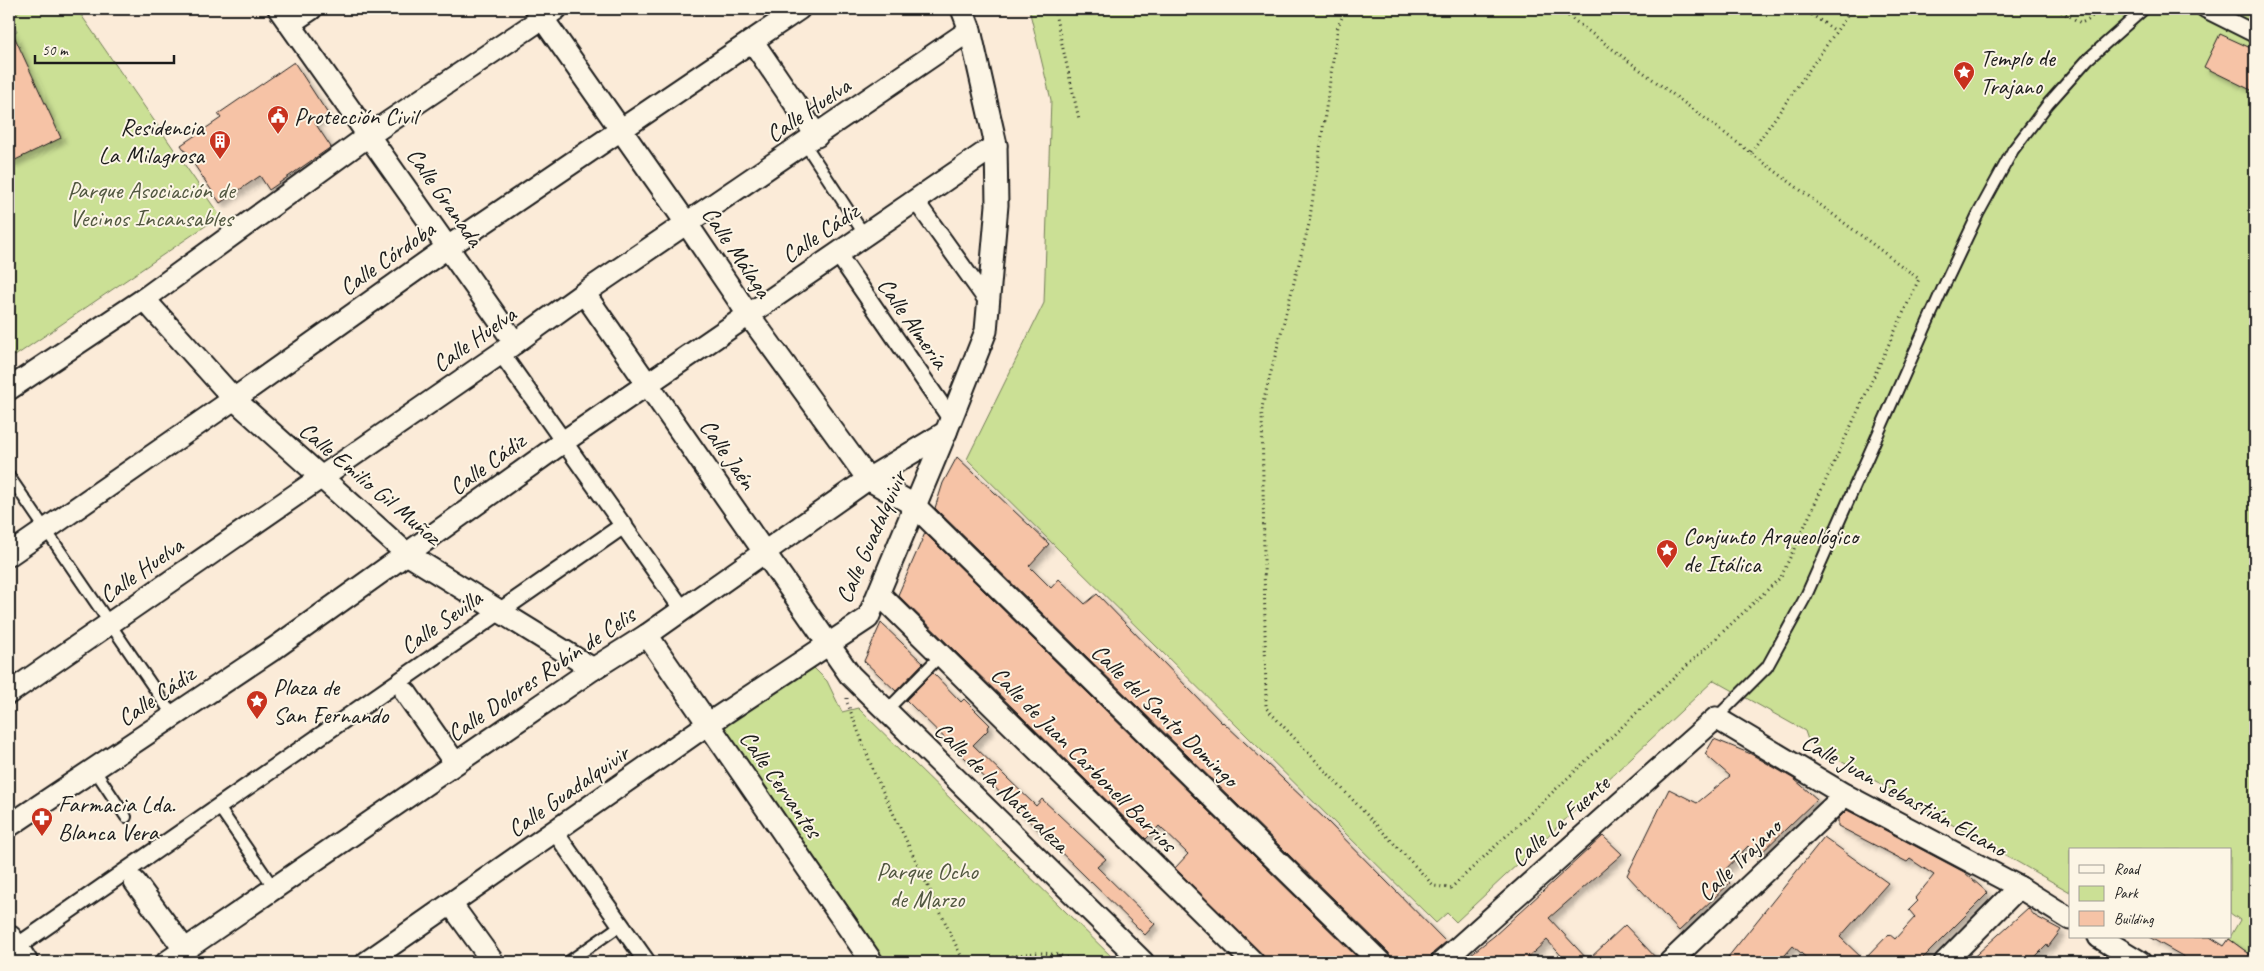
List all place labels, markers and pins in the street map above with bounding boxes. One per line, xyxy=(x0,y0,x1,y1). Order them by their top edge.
place label: Templo de Trajano xyxy=(1980,43,2057,101)
place icon: Templo de Trajano xyxy=(1952,60,1976,91)
place label: Protección Civil xyxy=(294,101,421,131)
public building icon: Protección Civil xyxy=(266,104,290,135)
place label: Residencia La Milagrosa xyxy=(98,112,205,170)
building icon: Residencia La Milagrosa xyxy=(208,129,232,160)
place label: Conjunto Arqueológico de Itálica xyxy=(1683,521,1860,579)
place icon: Conjunto Arqueológico de Itálica xyxy=(1655,538,1679,569)
place label: Plaza de San Fernando xyxy=(273,672,390,730)
place icon: Plaza de San Fernando xyxy=(245,689,269,720)
place label: Farmacia Lda. Blanca Vera xyxy=(58,789,176,847)
pharmacy icon: Farmacia Lda. Blanca Vera xyxy=(30,806,54,837)

